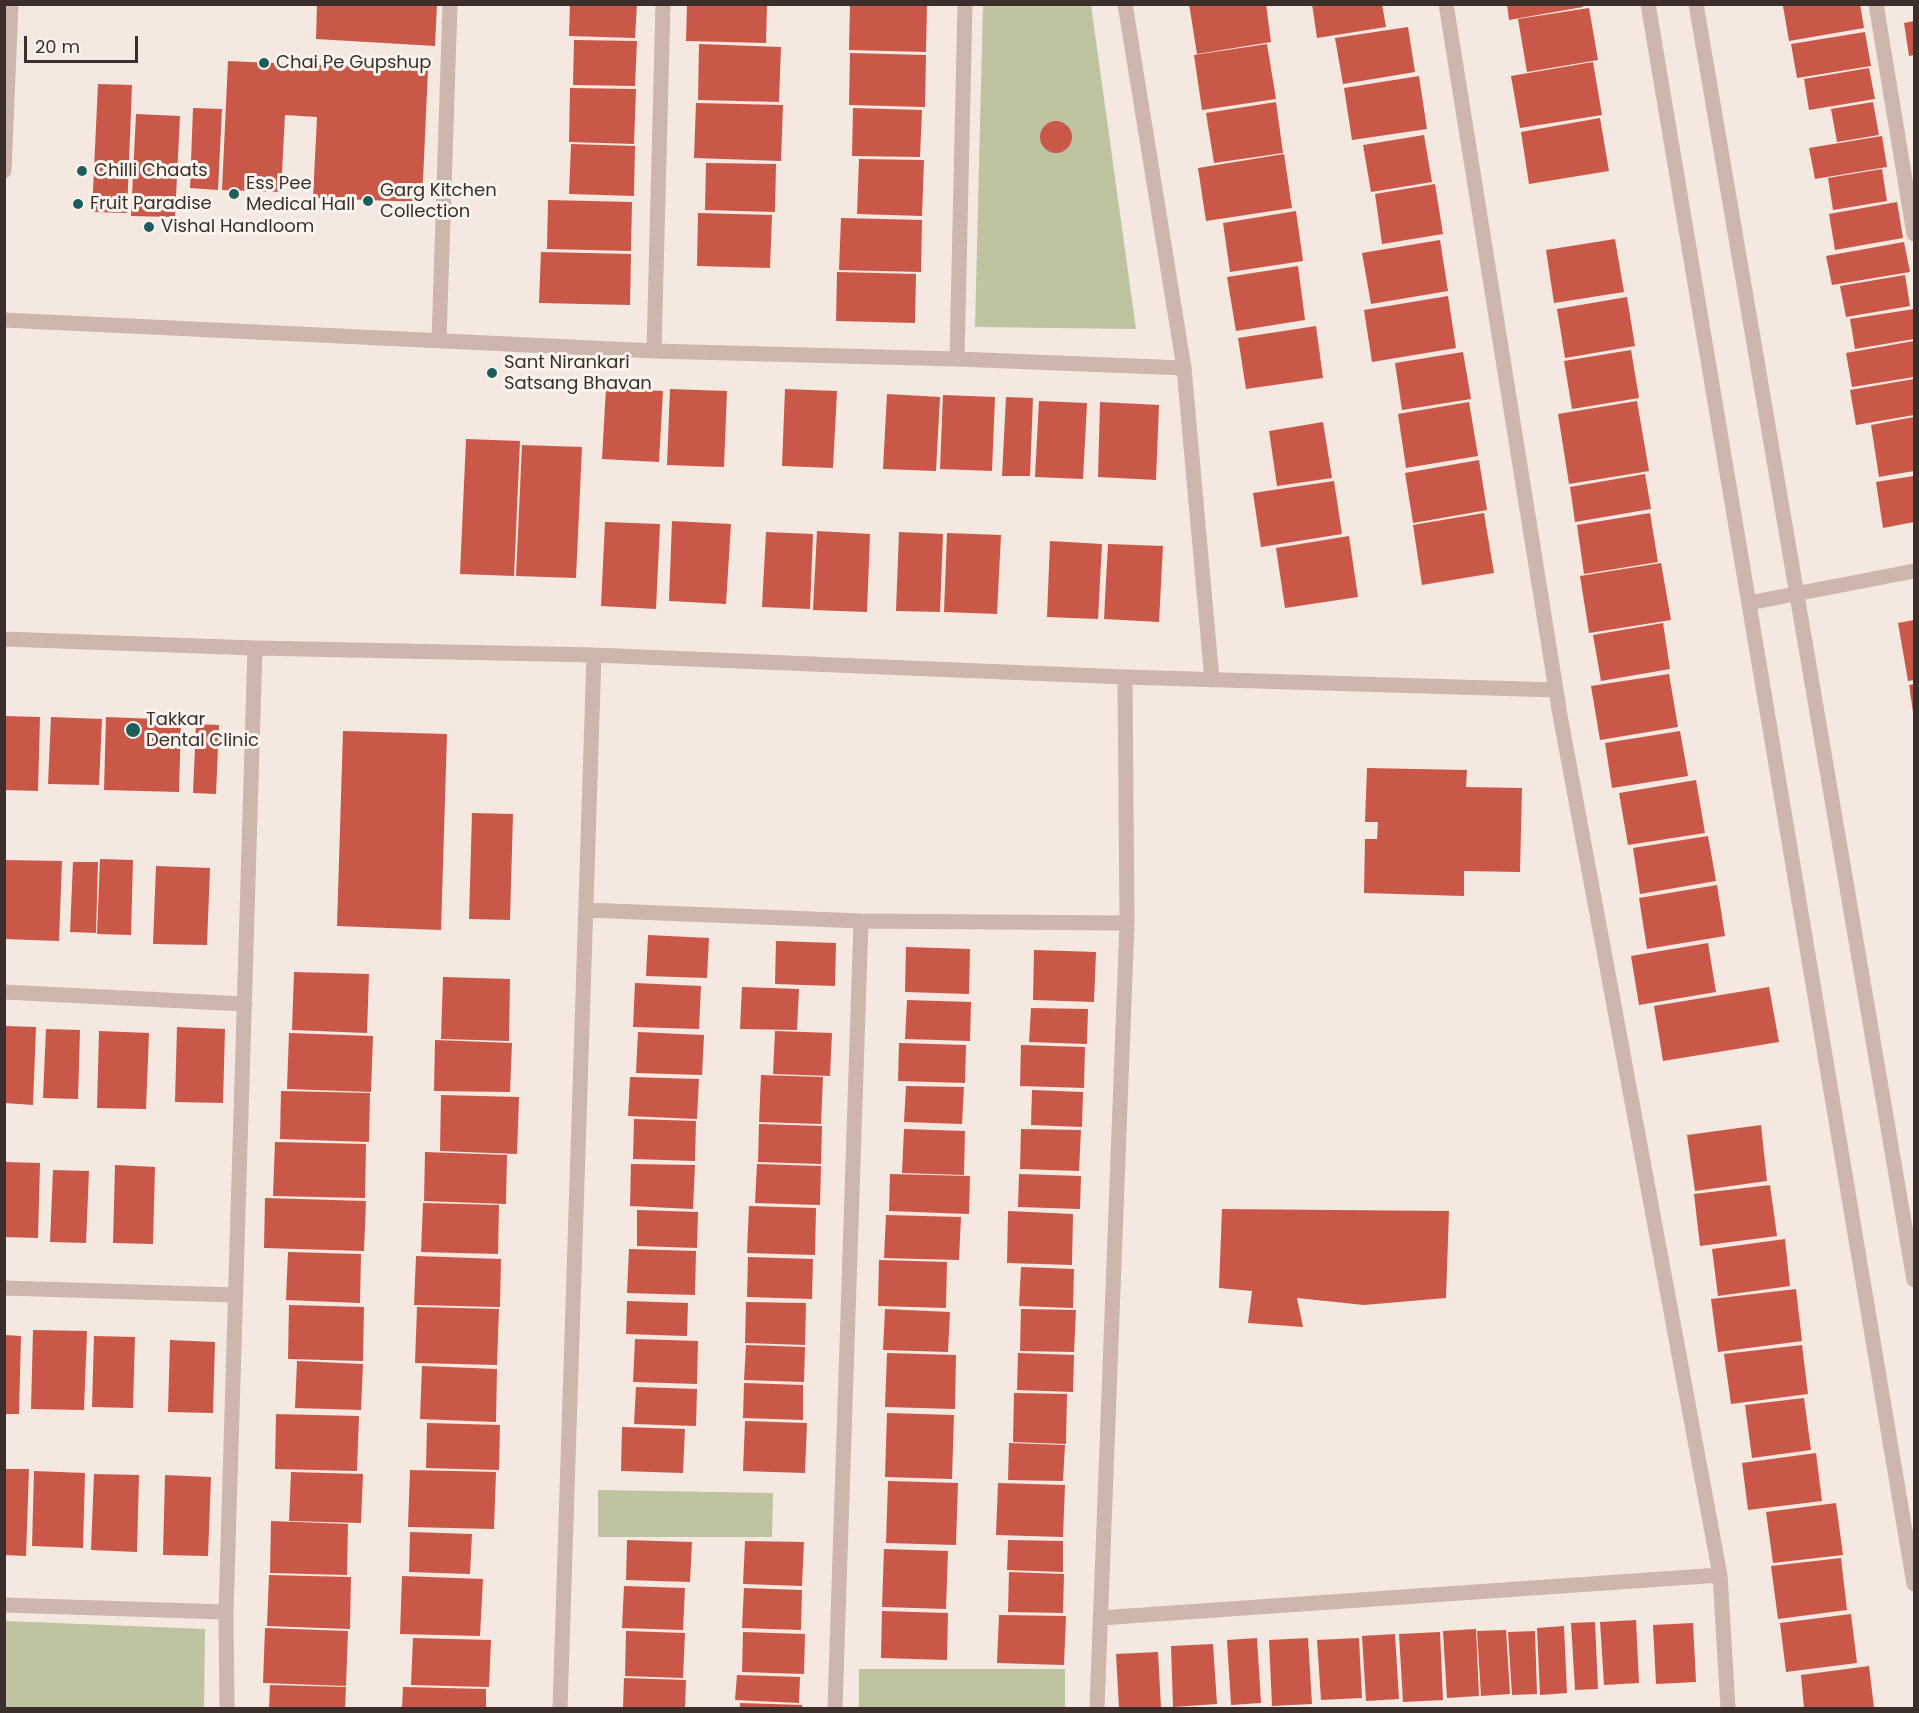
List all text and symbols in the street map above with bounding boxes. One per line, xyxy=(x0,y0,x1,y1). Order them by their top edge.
scale bar xyxy=(27,24,141,62)
text: 20 m xyxy=(35,34,80,59)
place label: Chai Pe Gupshup xyxy=(276,52,432,74)
marker: Chai Pe Gupshup xyxy=(257,56,271,70)
place label: Chilli Chaats xyxy=(94,160,208,182)
marker: Chilli Chaats xyxy=(75,164,89,178)
place label: Ess Pee Medical Hall xyxy=(246,173,355,216)
place label: Garg Kitchen Collection xyxy=(380,180,497,222)
marker: Ess Pee Medical Hall xyxy=(227,187,241,201)
place label: Fruit Paradise xyxy=(90,193,212,215)
marker: Garg Kitchen Collection xyxy=(361,194,375,208)
marker: Fruit Paradise xyxy=(71,197,85,211)
place label: Vishal Handloom xyxy=(161,216,314,238)
marker: Vishal Handloom xyxy=(142,220,156,234)
place label: Sant Nirankari Satsang Bhavan xyxy=(504,352,652,394)
marker: Sant Nirankari Satsang Bhavan xyxy=(485,366,499,380)
place label: Takkar Dental Clinic xyxy=(146,709,259,752)
marker: Takkar Dental Clinic xyxy=(124,721,142,739)

